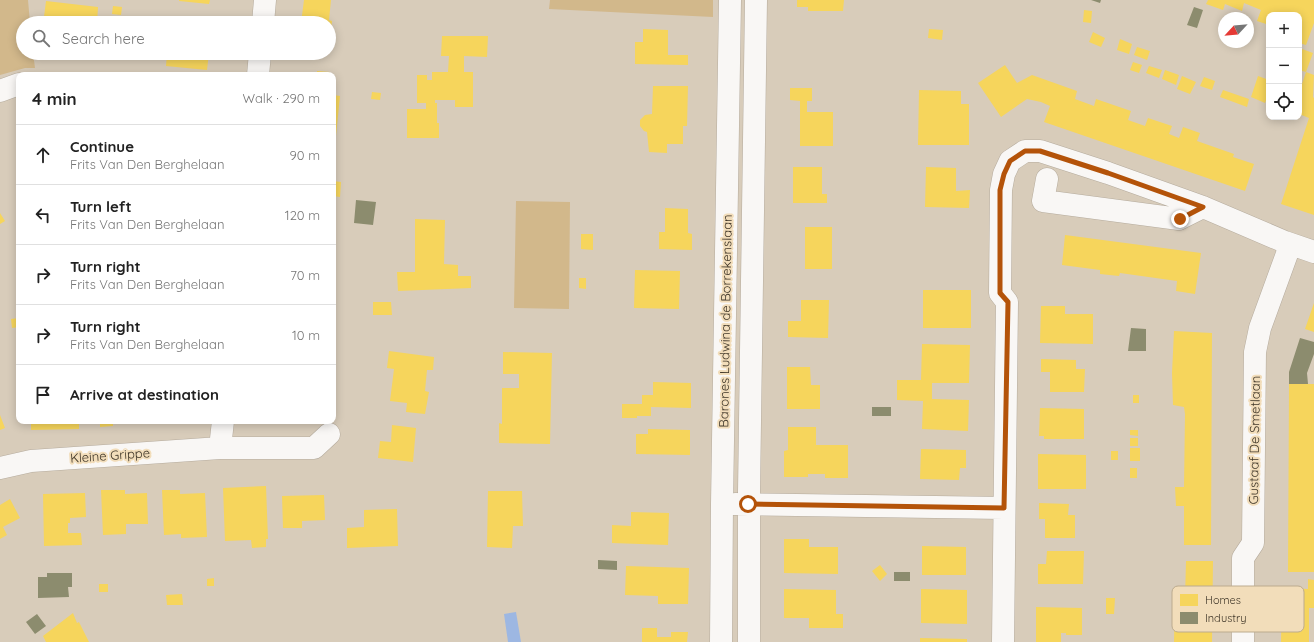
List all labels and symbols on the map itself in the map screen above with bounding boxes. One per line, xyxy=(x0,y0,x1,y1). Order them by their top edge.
north arrow xyxy=(1218,12,1254,48)
route end xyxy=(1171,210,1189,228)
street label: Barones Ludwina de Borrekenslaan xyxy=(715,214,735,428)
street label: Gustaaf De Smetlaan xyxy=(1245,376,1263,504)
street label: Kleine Grippe xyxy=(69,444,151,466)
route start xyxy=(739,495,757,513)
legend xyxy=(1172,586,1304,632)
text: Homes xyxy=(1205,593,1241,607)
text: Industry xyxy=(1205,611,1247,625)

